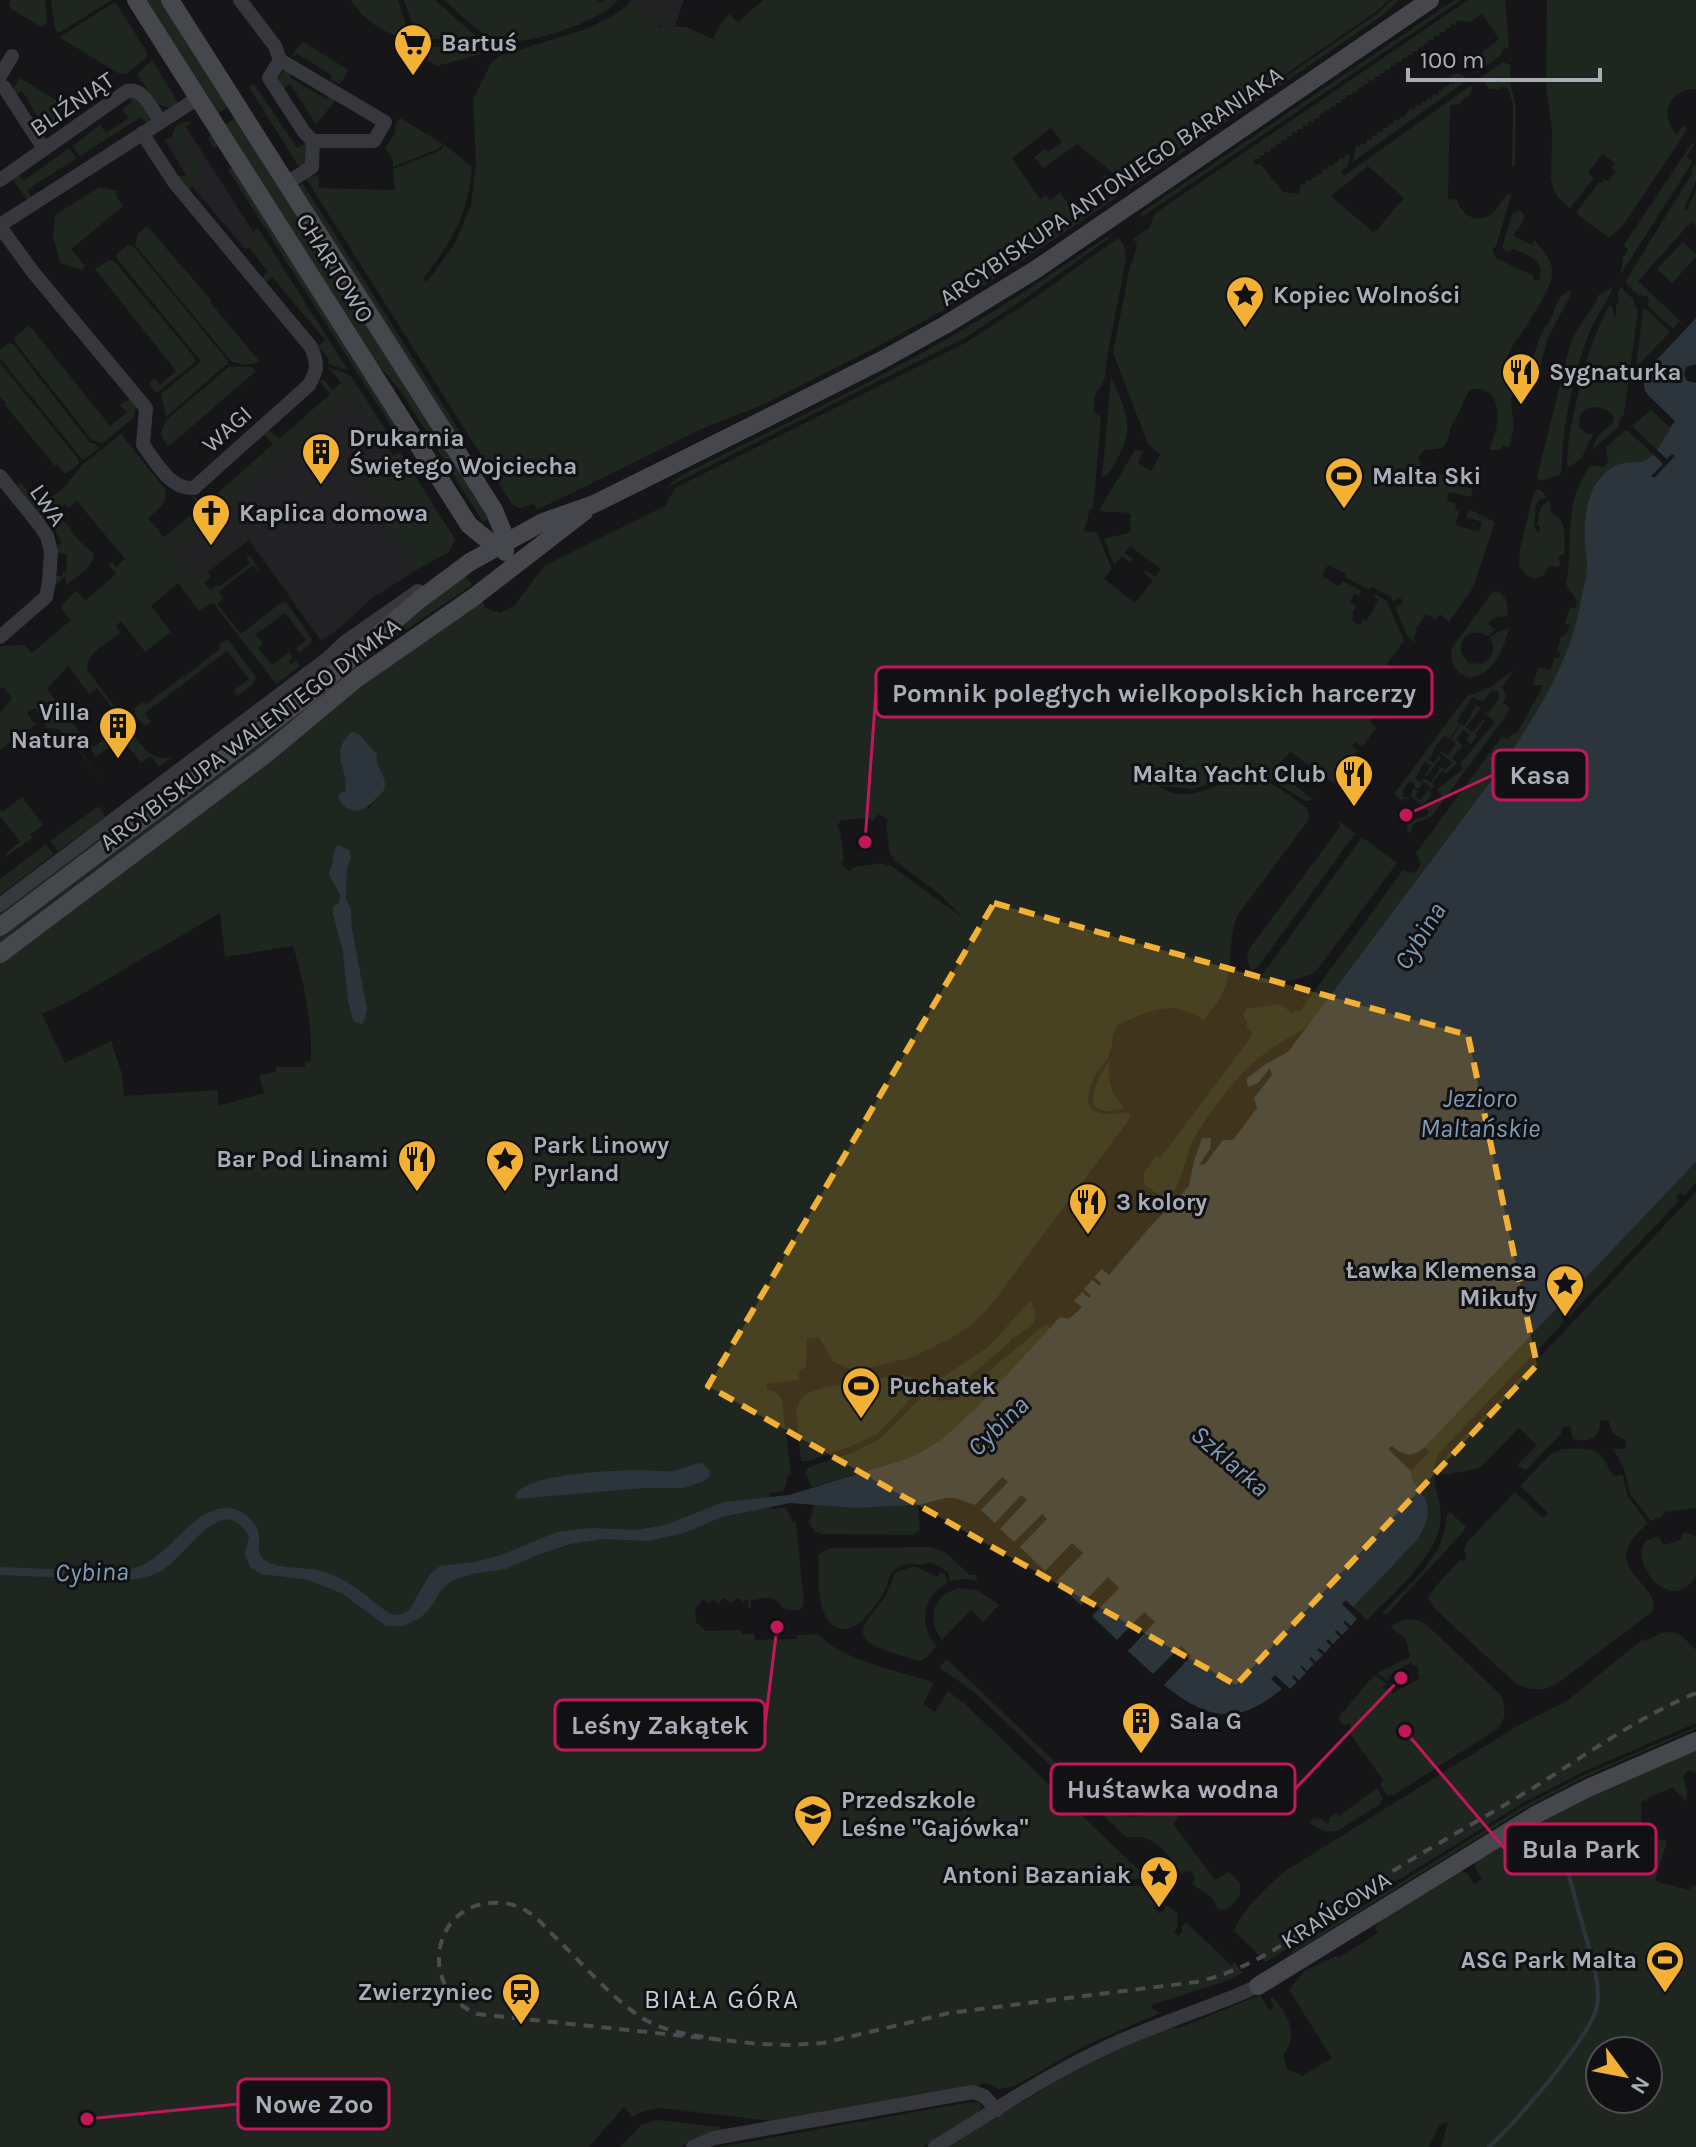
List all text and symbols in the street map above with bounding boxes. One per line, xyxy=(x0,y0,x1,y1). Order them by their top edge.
supermarket icon: Bartuś xyxy=(392,22,434,77)
place label: Bartuś xyxy=(441,29,517,57)
scale bar xyxy=(1408,32,1600,82)
text: 100 m xyxy=(1420,46,1485,74)
street label: ARCYBISKUPA ANTONIEGO BARANIAKA xyxy=(934,60,1288,312)
street label: BLIŹNIĄT xyxy=(24,65,119,142)
street label: CHARTOWO xyxy=(290,208,380,328)
place icon: Kopiec Wolności xyxy=(1224,274,1266,329)
place label: Kopiec Wolności xyxy=(1273,281,1461,309)
restaurant icon: Sygnaturka xyxy=(1500,351,1542,406)
place label: Sygnaturka xyxy=(1549,358,1681,386)
street label: WAGI xyxy=(197,400,257,458)
place label: Drukarnia Świętego Wojciecha xyxy=(349,424,577,480)
building icon: Drukarnia Świętego Wojciecha xyxy=(300,431,342,486)
sports icon: Malta Ski xyxy=(1323,455,1365,510)
place label: Malta Ski xyxy=(1372,462,1481,490)
street label: LWA xyxy=(24,479,72,532)
church icon: Kaplica domowa xyxy=(190,492,232,547)
place label: Kaplica domowa xyxy=(239,499,428,527)
street label: ARCYBISKUPA WALENTEGO DYMKA xyxy=(94,612,406,856)
callout: Pomnik poległych wielkopolskich harcerzy xyxy=(876,667,1432,717)
text: Pomnik poległych wielkopolskich harcerzy xyxy=(892,678,1416,709)
place label: Villa Natura xyxy=(11,698,90,754)
building icon: Villa Natura xyxy=(97,705,139,760)
callout: Kasa xyxy=(1493,750,1587,800)
restaurant icon: Malta Yacht Club xyxy=(1333,753,1375,808)
place label: Malta Yacht Club xyxy=(1132,760,1326,788)
text: Kasa xyxy=(1509,760,1571,791)
water label: Cybina xyxy=(1387,897,1453,975)
water label: Jezioro Maltańskie xyxy=(1420,1083,1540,1144)
place label: Park Linowy Pyrland xyxy=(533,1131,669,1187)
restaurant icon: Bar Pod Linami xyxy=(396,1138,438,1193)
place icon: Park Linowy Pyrland xyxy=(484,1138,526,1193)
place label: Bar Pod Linami xyxy=(216,1145,389,1173)
restaurant icon: 3 kolory xyxy=(1067,1181,1109,1236)
place label: 3 kolory xyxy=(1116,1188,1207,1216)
place label: Ławka Klemensa Mikuły xyxy=(1346,1256,1537,1312)
place icon: Ławka Klemensa Mikuły xyxy=(1544,1263,1586,1318)
sports icon: Puchatek xyxy=(840,1365,882,1420)
place label: Puchatek xyxy=(889,1372,996,1400)
water label: Cybina xyxy=(961,1389,1035,1463)
water label: Szklarka xyxy=(1185,1419,1275,1503)
water label: Cybina xyxy=(55,1556,129,1588)
callout: Leśny Zakątek xyxy=(555,1700,765,1750)
building icon: Sala G xyxy=(1120,1700,1162,1755)
place label: Sala G xyxy=(1169,1707,1242,1735)
text: Leśny Zakątek xyxy=(571,1710,749,1741)
callout: Huśtawka wodna xyxy=(1051,1764,1295,1814)
text: Huśtawka wodna xyxy=(1067,1774,1279,1805)
place label: Przedszkole Leśne "Gajówka" xyxy=(841,1786,1029,1842)
school or university icon: Przedszkole Leśne "Gajówka" xyxy=(792,1793,834,1848)
callout: Bula Park xyxy=(1505,1824,1656,1874)
text: Bula Park xyxy=(1522,1834,1640,1865)
place icon: Antoni Bazaniak xyxy=(1138,1854,1180,1909)
place label: Antoni Bazaniak xyxy=(943,1861,1131,1889)
street label: KRAŃCOWA xyxy=(1275,1864,1396,1955)
sports icon: ASG Park Malta xyxy=(1644,1939,1686,1994)
place label: ASG Park Malta xyxy=(1461,1946,1637,1974)
station icon: Zwierzyniec xyxy=(500,1971,542,2026)
place label: Zwierzyniec xyxy=(357,1978,493,2006)
district label: BIAŁA GÓRA xyxy=(644,1983,800,2015)
north arrow xyxy=(1584,2035,1664,2115)
text: N xyxy=(1625,2071,1655,2099)
callout: Nowe Zoo xyxy=(238,2079,389,2129)
text: Nowe Zoo xyxy=(254,2089,374,2120)

